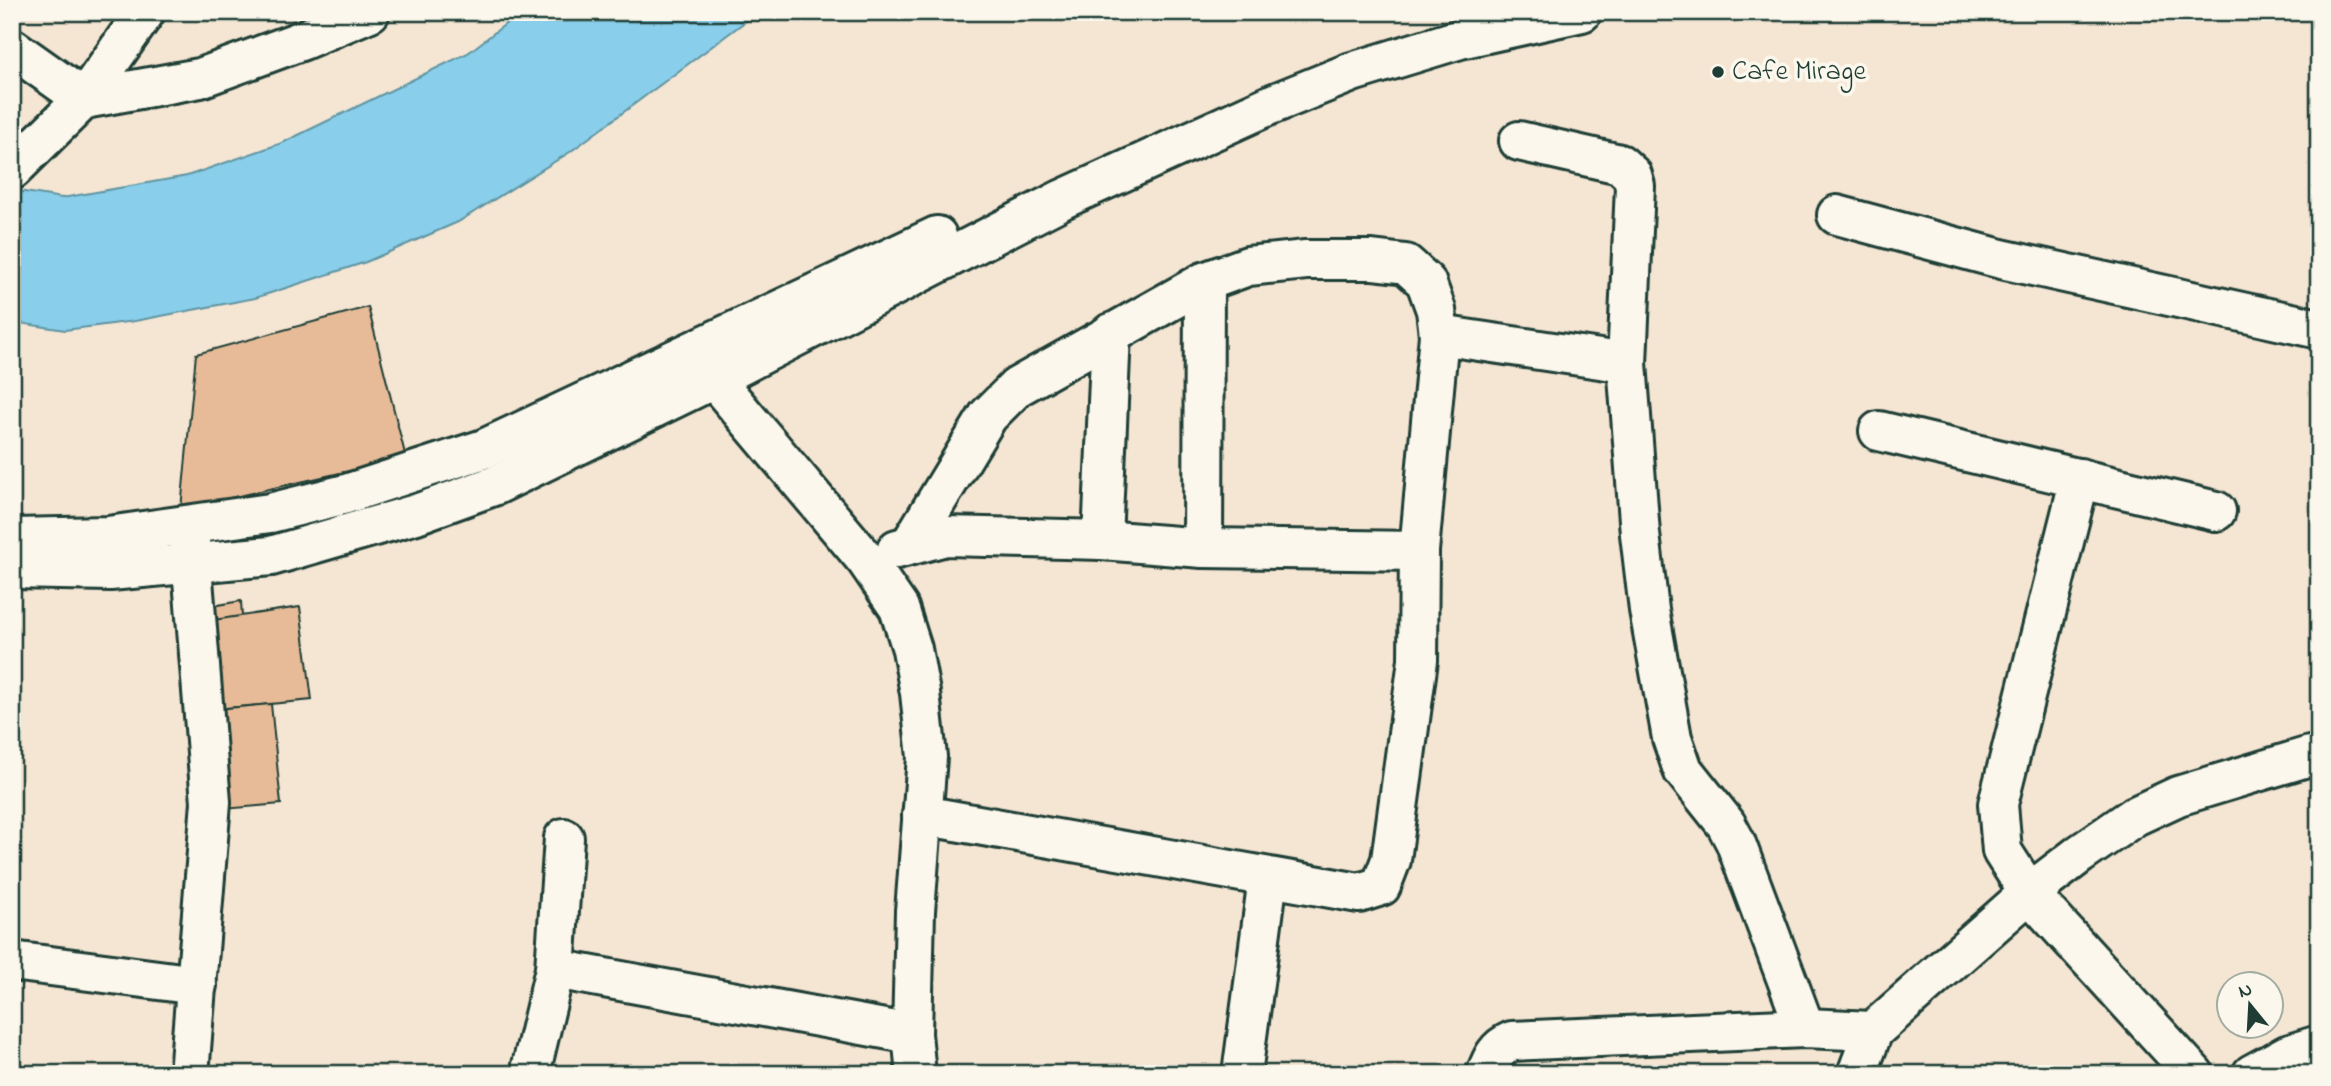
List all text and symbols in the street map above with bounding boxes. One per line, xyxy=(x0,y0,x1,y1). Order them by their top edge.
place label: Cafe Mirage xyxy=(1732,52,1866,93)
marker: Cafe Mirage xyxy=(1710,64,1726,80)
north arrow xyxy=(2216,970,2286,1040)
text: N xyxy=(2235,976,2256,1006)

